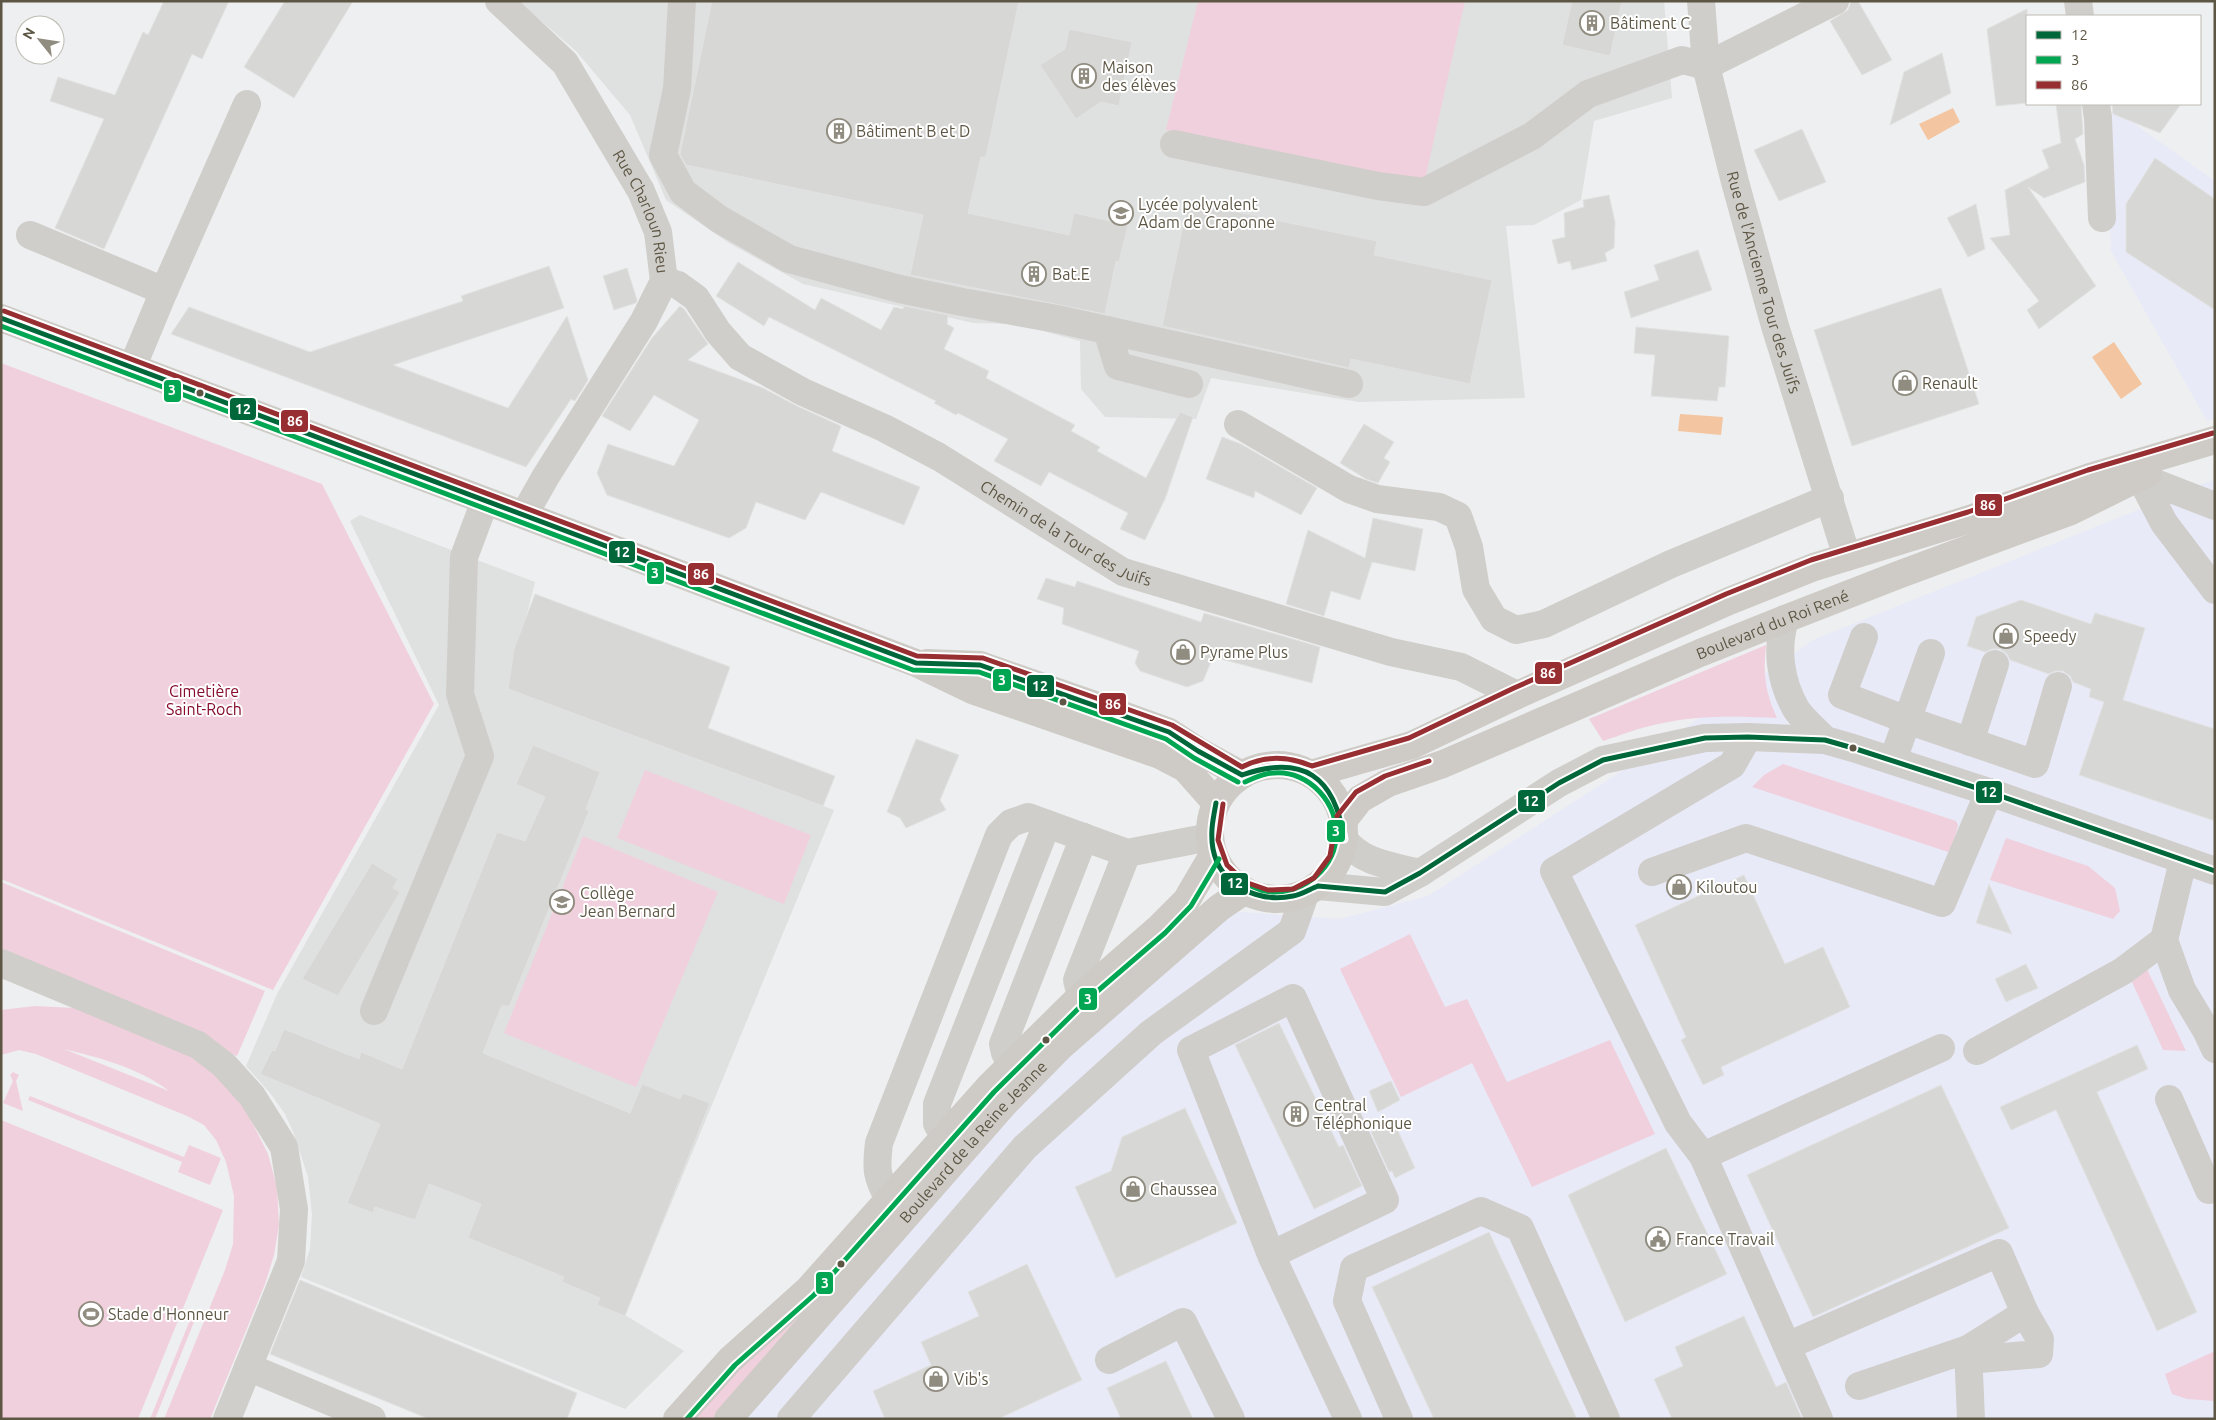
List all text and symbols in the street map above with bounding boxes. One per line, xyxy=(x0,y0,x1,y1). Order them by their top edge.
building icon: Bâtiment C xyxy=(1579,10,1605,36)
place label: Bâtiment C xyxy=(1610,14,1690,32)
north arrow xyxy=(15,15,65,65)
legend xyxy=(2026,15,2201,105)
text: N xyxy=(19,25,38,42)
text: 12 xyxy=(2071,26,2088,43)
text: 3 xyxy=(2071,51,2079,68)
place label: Maison des élèves xyxy=(1102,58,1176,94)
building icon: Maison des élèves xyxy=(1071,63,1097,89)
text: 86 xyxy=(2071,76,2088,93)
building icon: Bâtiment B et D xyxy=(826,118,852,144)
place label: Bâtiment B et D xyxy=(856,122,970,140)
street label: Rue Charloun Rieu xyxy=(609,146,672,274)
street label: Rue de l'Ancienne Tour des Juifs xyxy=(1724,169,1804,395)
place label: Lycée polyvalent Adam de Craponne xyxy=(1138,195,1275,231)
school or university icon: Lycée polyvalent Adam de Craponne xyxy=(1108,200,1134,226)
building icon: Bat.E xyxy=(1021,261,1047,287)
place label: Bat.E xyxy=(1052,265,1090,283)
shop icon: Renault xyxy=(1892,370,1918,396)
place label: Renault xyxy=(1922,374,1978,392)
line badge: 3 xyxy=(163,379,182,403)
text: 3 xyxy=(168,382,176,398)
unlabelled marker xyxy=(195,388,205,398)
line badge: 12 xyxy=(229,397,257,421)
text: 12 xyxy=(235,401,251,417)
line badge: 86 xyxy=(280,409,309,433)
text: 86 xyxy=(287,413,303,429)
street label: Chemin de la Tour des Juifs xyxy=(977,476,1154,589)
line badge: 86 xyxy=(1974,493,2003,517)
text: 86 xyxy=(1980,497,1996,513)
line badge: 12 xyxy=(608,540,636,564)
text: 12 xyxy=(614,544,630,560)
line badge: 3 xyxy=(646,561,665,585)
line badge: 86 xyxy=(687,562,715,586)
text: 3 xyxy=(651,565,659,581)
text: 86 xyxy=(693,566,709,582)
street label: Boulevard du Roi René xyxy=(1693,586,1851,663)
shop icon: Speedy xyxy=(1993,623,2019,649)
place label: Speedy xyxy=(2024,627,2077,645)
shop icon: Pyrame Plus xyxy=(1170,639,1196,665)
place label: Pyrame Plus xyxy=(1200,643,1288,661)
line badge: 86 xyxy=(1534,661,1563,685)
text: 86 xyxy=(1540,665,1556,681)
line badge: 3 xyxy=(992,668,1012,692)
text: 3 xyxy=(998,672,1006,688)
line badge: 12 xyxy=(1026,674,1055,698)
text: 12 xyxy=(1032,678,1048,694)
park label: Cimetière Saint-Roch xyxy=(166,682,242,718)
line badge: 86 xyxy=(1098,692,1127,716)
text: 86 xyxy=(1105,696,1121,712)
unlabelled marker xyxy=(1058,697,1068,707)
unlabelled marker xyxy=(1848,743,1858,753)
line badge: 12 xyxy=(1975,780,2003,804)
text: 12 xyxy=(1981,784,1997,800)
line badge: 12 xyxy=(1517,789,1546,813)
text: 12 xyxy=(1523,793,1539,809)
line badge: 3 xyxy=(1326,819,1346,843)
text: 3 xyxy=(1332,823,1340,839)
line badge: 12 xyxy=(1220,872,1249,896)
shop icon: Kiloutou xyxy=(1666,874,1692,900)
text: 12 xyxy=(1227,875,1243,891)
place label: Kiloutou xyxy=(1696,878,1757,896)
place label: Collège Jean Bernard xyxy=(580,884,676,920)
school or university icon: Collège Jean Bernard xyxy=(549,889,575,915)
line badge: 3 xyxy=(1078,987,1098,1011)
text: 3 xyxy=(1084,991,1092,1007)
unlabelled marker xyxy=(1041,1035,1051,1045)
street label: Boulevard de la Reine Jeanne xyxy=(895,1057,1050,1226)
place label: Central Téléphonique xyxy=(1314,1096,1412,1132)
building icon: Central Téléphonique xyxy=(1283,1101,1309,1127)
shop icon: Chaussea xyxy=(1120,1176,1146,1202)
place label: Chaussea xyxy=(1150,1180,1217,1198)
public building icon: France Travail xyxy=(1645,1226,1671,1252)
place label: France Travail xyxy=(1676,1230,1774,1248)
unlabelled marker xyxy=(836,1259,846,1269)
line badge: 3 xyxy=(815,1271,834,1295)
text: 3 xyxy=(821,1275,829,1291)
sports icon: Stade d'Honneur xyxy=(78,1301,104,1327)
place label: Stade d'Honneur xyxy=(108,1305,229,1323)
shop icon: Vib's xyxy=(923,1366,949,1392)
place label: Vib's xyxy=(954,1370,988,1388)

